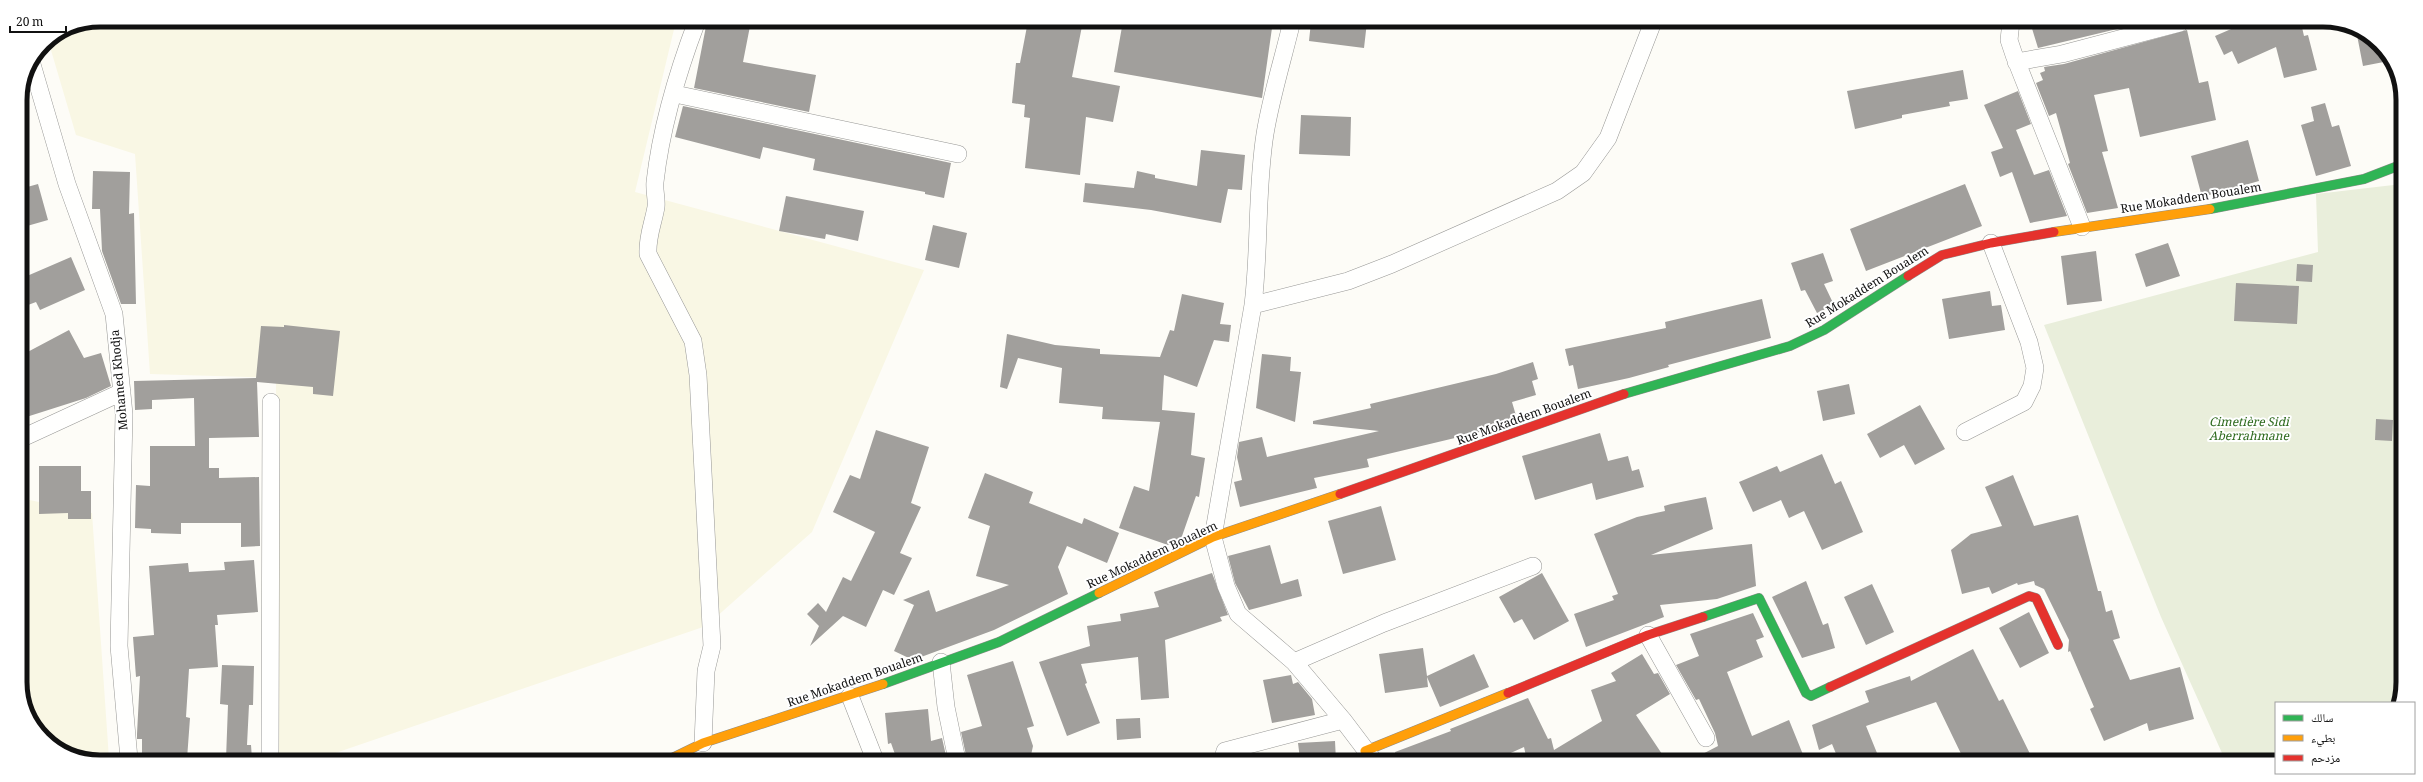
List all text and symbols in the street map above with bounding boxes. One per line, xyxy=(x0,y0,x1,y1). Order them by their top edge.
scale bar xyxy=(10,8,66,34)
text: 20 m xyxy=(16,13,43,34)
street label: Rue Mokaddem Boualem xyxy=(2119,178,2263,221)
street label: Rue Mokaddem Boualem xyxy=(1802,242,1934,335)
street label: Mohamed Khodja xyxy=(106,328,135,431)
street label: Rue Mokaddem Boualem xyxy=(1454,384,1595,453)
park label: Cimetière Sidi Aberrahmane xyxy=(2209,413,2291,448)
street label: Rue Mokaddem Boualem xyxy=(1084,517,1222,596)
street label: Rue Mokaddem Boualem xyxy=(785,648,926,715)
legend xyxy=(2275,702,2415,774)
text: سالك xyxy=(2311,709,2333,730)
text: بطيء xyxy=(2311,729,2335,750)
text: مزدحم xyxy=(2311,749,2340,770)

